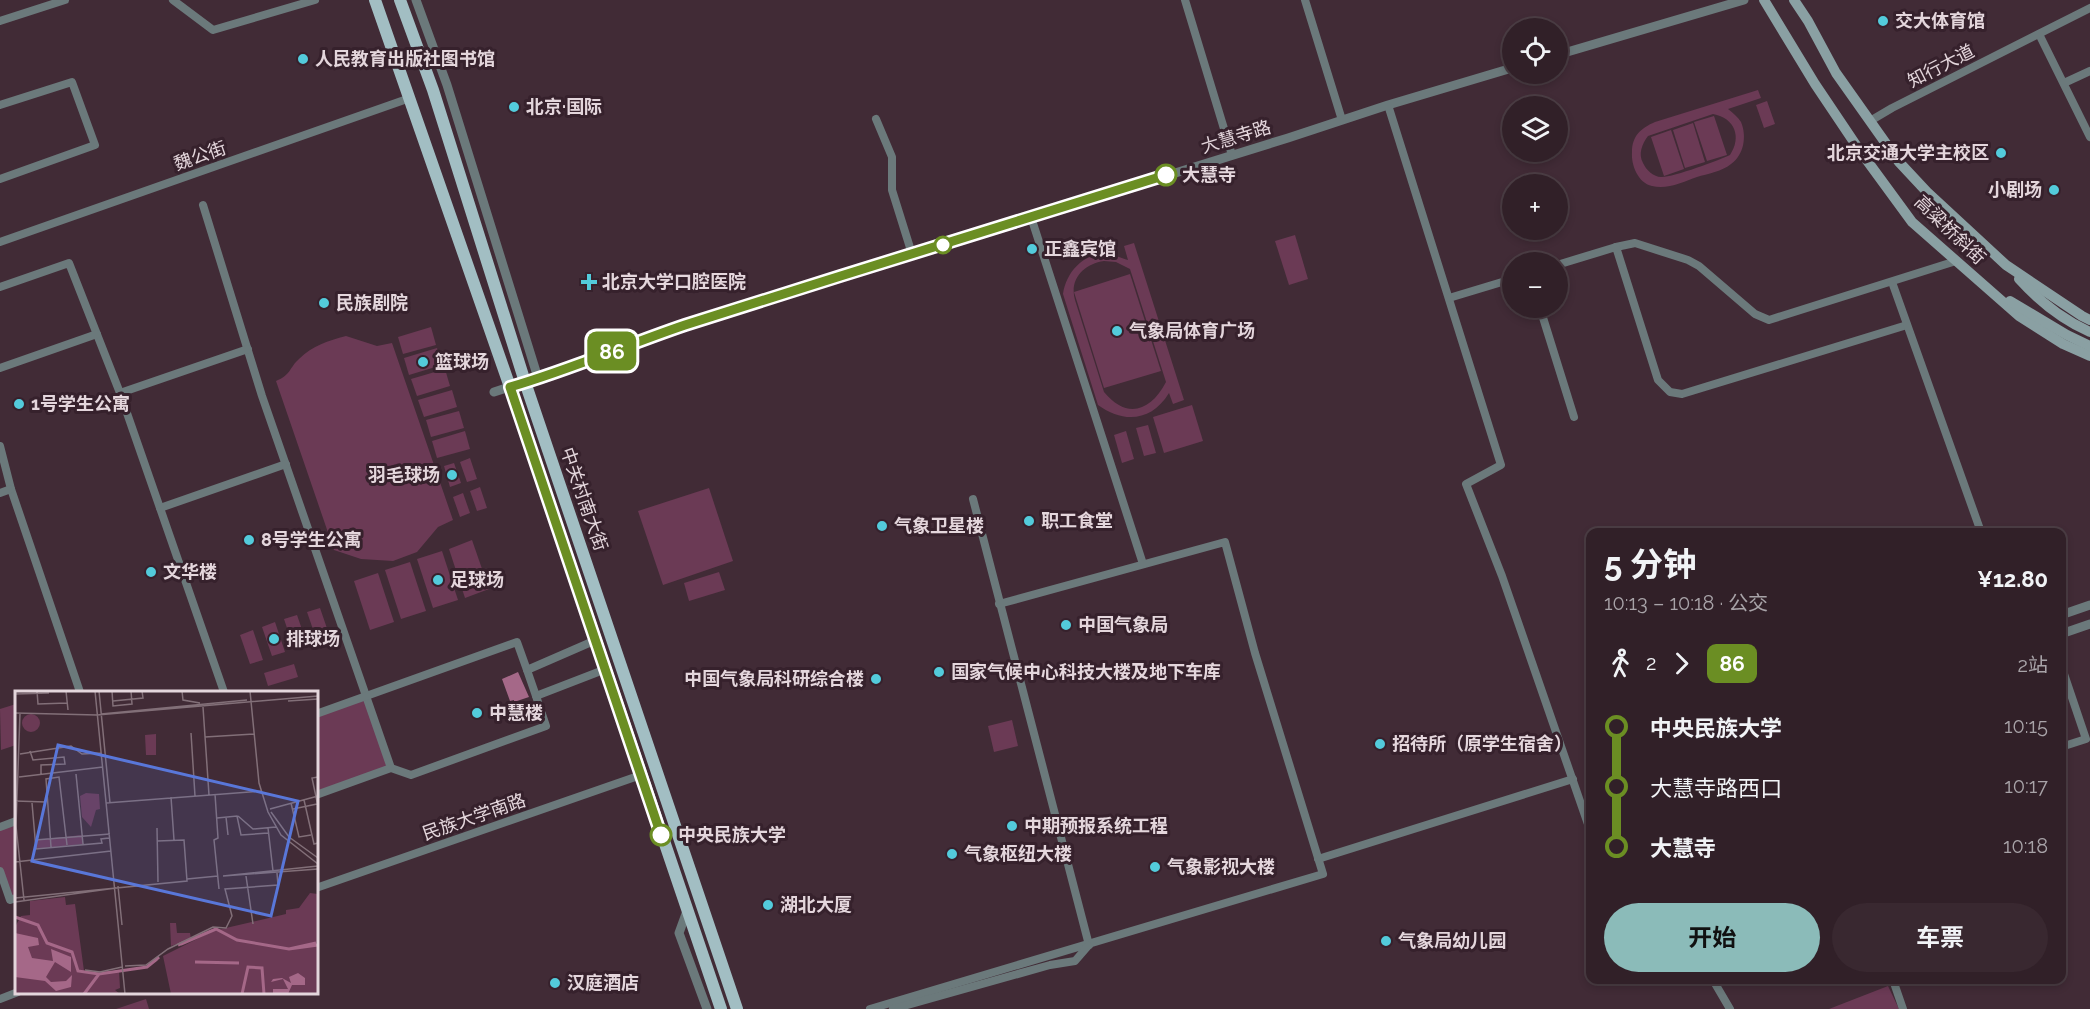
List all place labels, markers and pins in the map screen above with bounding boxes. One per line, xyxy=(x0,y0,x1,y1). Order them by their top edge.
place label: 交大体育馆 xyxy=(1895,10,1985,31)
marker: 交大体育馆 xyxy=(1876,14,1890,28)
place label: 人民教育出版社图书馆 xyxy=(315,48,495,69)
marker: 人民教育出版社图书馆 xyxy=(296,52,310,66)
place label: 北京·国际 xyxy=(526,96,602,117)
marker: 北京·国际 xyxy=(507,100,521,114)
place label: 北京交通大学主校区 xyxy=(1827,142,1989,163)
marker: 北京交通大学主校区 xyxy=(1994,146,2008,160)
marker: 大慧寺 xyxy=(1155,164,1177,186)
place label: 大慧寺 xyxy=(1182,164,1236,185)
place label: 小剧场 xyxy=(1988,179,2042,200)
marker: 小剧场 xyxy=(2047,183,2061,197)
unlabelled marker xyxy=(934,236,952,254)
place label: 正鑫宾馆 xyxy=(1044,238,1116,259)
marker: 正鑫宾馆 xyxy=(1025,242,1039,256)
place label: 北京大学口腔医院 xyxy=(602,271,746,292)
marker: 北京大学口腔医院 xyxy=(580,273,598,291)
place label: 民族剧院 xyxy=(336,292,408,313)
marker: 民族剧院 xyxy=(317,296,331,310)
place label: 气象局体育广场 xyxy=(1129,320,1255,341)
marker: 气象局体育广场 xyxy=(1110,324,1124,338)
place label: 篮球场 xyxy=(435,351,489,372)
marker: 篮球场 xyxy=(416,355,430,369)
place label: 1号学生公寓 xyxy=(31,393,130,414)
marker: 1号学生公寓 xyxy=(12,397,26,411)
place label: 羽毛球场 xyxy=(368,464,440,485)
marker: 羽毛球场 xyxy=(445,468,459,482)
place label: 职工食堂 xyxy=(1041,510,1113,531)
marker: 职工食堂 xyxy=(1022,514,1036,528)
place label: 气象卫星楼 xyxy=(894,515,984,536)
marker: 气象卫星楼 xyxy=(875,519,889,533)
place label: 8号学生公寓 xyxy=(261,529,362,550)
marker: 8号学生公寓 xyxy=(242,533,256,547)
place label: 文华楼 xyxy=(163,561,217,582)
marker: 文华楼 xyxy=(144,565,158,579)
place label: 足球场 xyxy=(450,569,504,590)
marker: 足球场 xyxy=(431,573,445,587)
place label: 中国气象局 xyxy=(1078,614,1168,635)
marker: 中国气象局 xyxy=(1059,618,1073,632)
place label: 排球场 xyxy=(286,628,340,649)
marker: 排球场 xyxy=(267,632,281,646)
place label: 国家气候中心科技大楼及地下车库 xyxy=(951,661,1221,682)
marker: 国家气候中心科技大楼及地下车库 xyxy=(932,665,946,679)
place label: 中国气象局科研综合楼 xyxy=(684,668,864,689)
marker: 中国气象局科研综合楼 xyxy=(869,672,883,686)
place label: 中慧楼 xyxy=(489,702,543,723)
marker: 中慧楼 xyxy=(470,706,484,720)
place label: 招待所（原学生宿舍） xyxy=(1392,733,1572,754)
marker: 招待所（原学生宿舍） xyxy=(1373,737,1387,751)
place label: 中期预报系统工程 xyxy=(1024,815,1168,836)
marker: 中期预报系统工程 xyxy=(1005,819,1019,833)
marker: 中央民族大学 xyxy=(650,824,672,846)
place label: 中央民族大学 xyxy=(678,824,786,845)
place label: 气象枢纽大楼 xyxy=(964,843,1072,864)
marker: 气象枢纽大楼 xyxy=(945,847,959,861)
place label: 气象影视大楼 xyxy=(1167,856,1275,877)
marker: 气象影视大楼 xyxy=(1148,860,1162,874)
place label: 湖北大厦 xyxy=(780,894,852,915)
marker: 湖北大厦 xyxy=(761,898,775,912)
place label: 气象局幼儿园 xyxy=(1398,930,1506,951)
marker: 气象局幼儿园 xyxy=(1379,934,1393,948)
place label: 汉庭酒店 xyxy=(567,972,639,993)
marker: 汉庭酒店 xyxy=(548,976,562,990)

